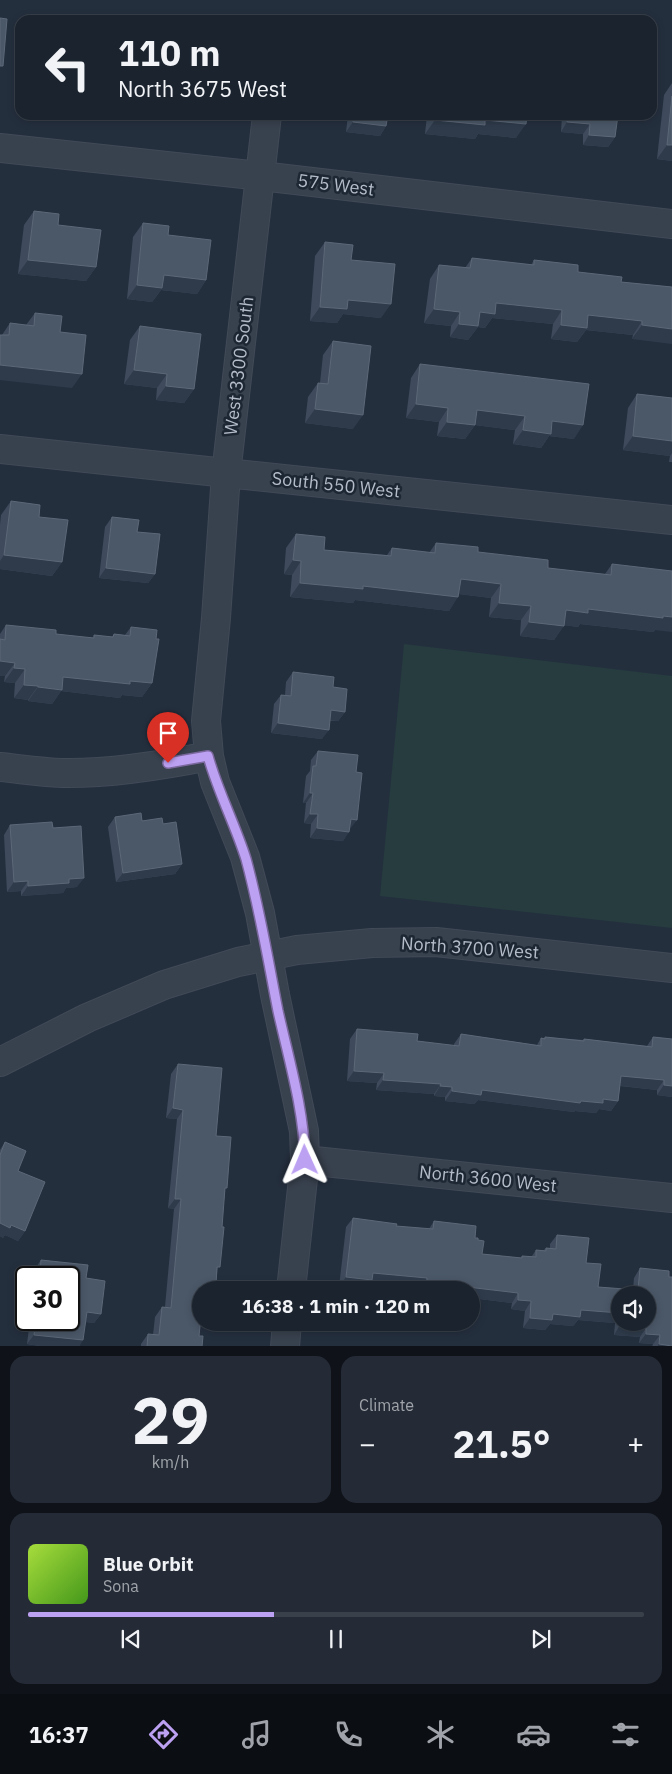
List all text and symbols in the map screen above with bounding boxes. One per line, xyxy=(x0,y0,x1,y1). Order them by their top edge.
text: 110 m xyxy=(118,30,221,76)
icon: left xyxy=(35,35,100,100)
text: North 3675 West xyxy=(118,74,287,103)
street label: 575 West xyxy=(296,168,376,201)
street label: West 3300 South xyxy=(219,295,258,437)
street label: South 550 West xyxy=(271,466,401,503)
pin xyxy=(147,712,189,763)
icon: arrive xyxy=(154,719,182,747)
street label: North 3700 West xyxy=(400,931,540,964)
position arrow xyxy=(278,1133,330,1185)
street label: North 3600 West xyxy=(418,1160,558,1197)
speed limit sign: 30 xyxy=(15,1266,80,1331)
map controls xyxy=(611,1286,656,1331)
button: sound xyxy=(611,1286,656,1331)
text: 16:38 · 1 min · 120 m xyxy=(242,1294,430,1318)
text: 29 xyxy=(131,1377,210,1462)
text: Climate xyxy=(359,1395,414,1415)
text: 21.5° xyxy=(452,1419,551,1468)
text: − xyxy=(359,1425,376,1462)
text: + xyxy=(627,1425,644,1462)
text: km/h xyxy=(152,1452,189,1472)
text: Blue Orbit xyxy=(103,1552,193,1576)
text: Sona xyxy=(103,1576,139,1596)
icon: previous xyxy=(117,1625,145,1653)
icon: pause xyxy=(322,1625,350,1653)
icon: next xyxy=(527,1625,555,1653)
icon: directions xyxy=(146,1717,181,1752)
icon: music xyxy=(239,1717,274,1752)
icon: phone xyxy=(331,1717,366,1752)
icon: climate xyxy=(423,1717,458,1752)
icon: car xyxy=(516,1717,551,1752)
icon: filters xyxy=(608,1717,643,1752)
text: 16:37 xyxy=(29,1720,89,1749)

